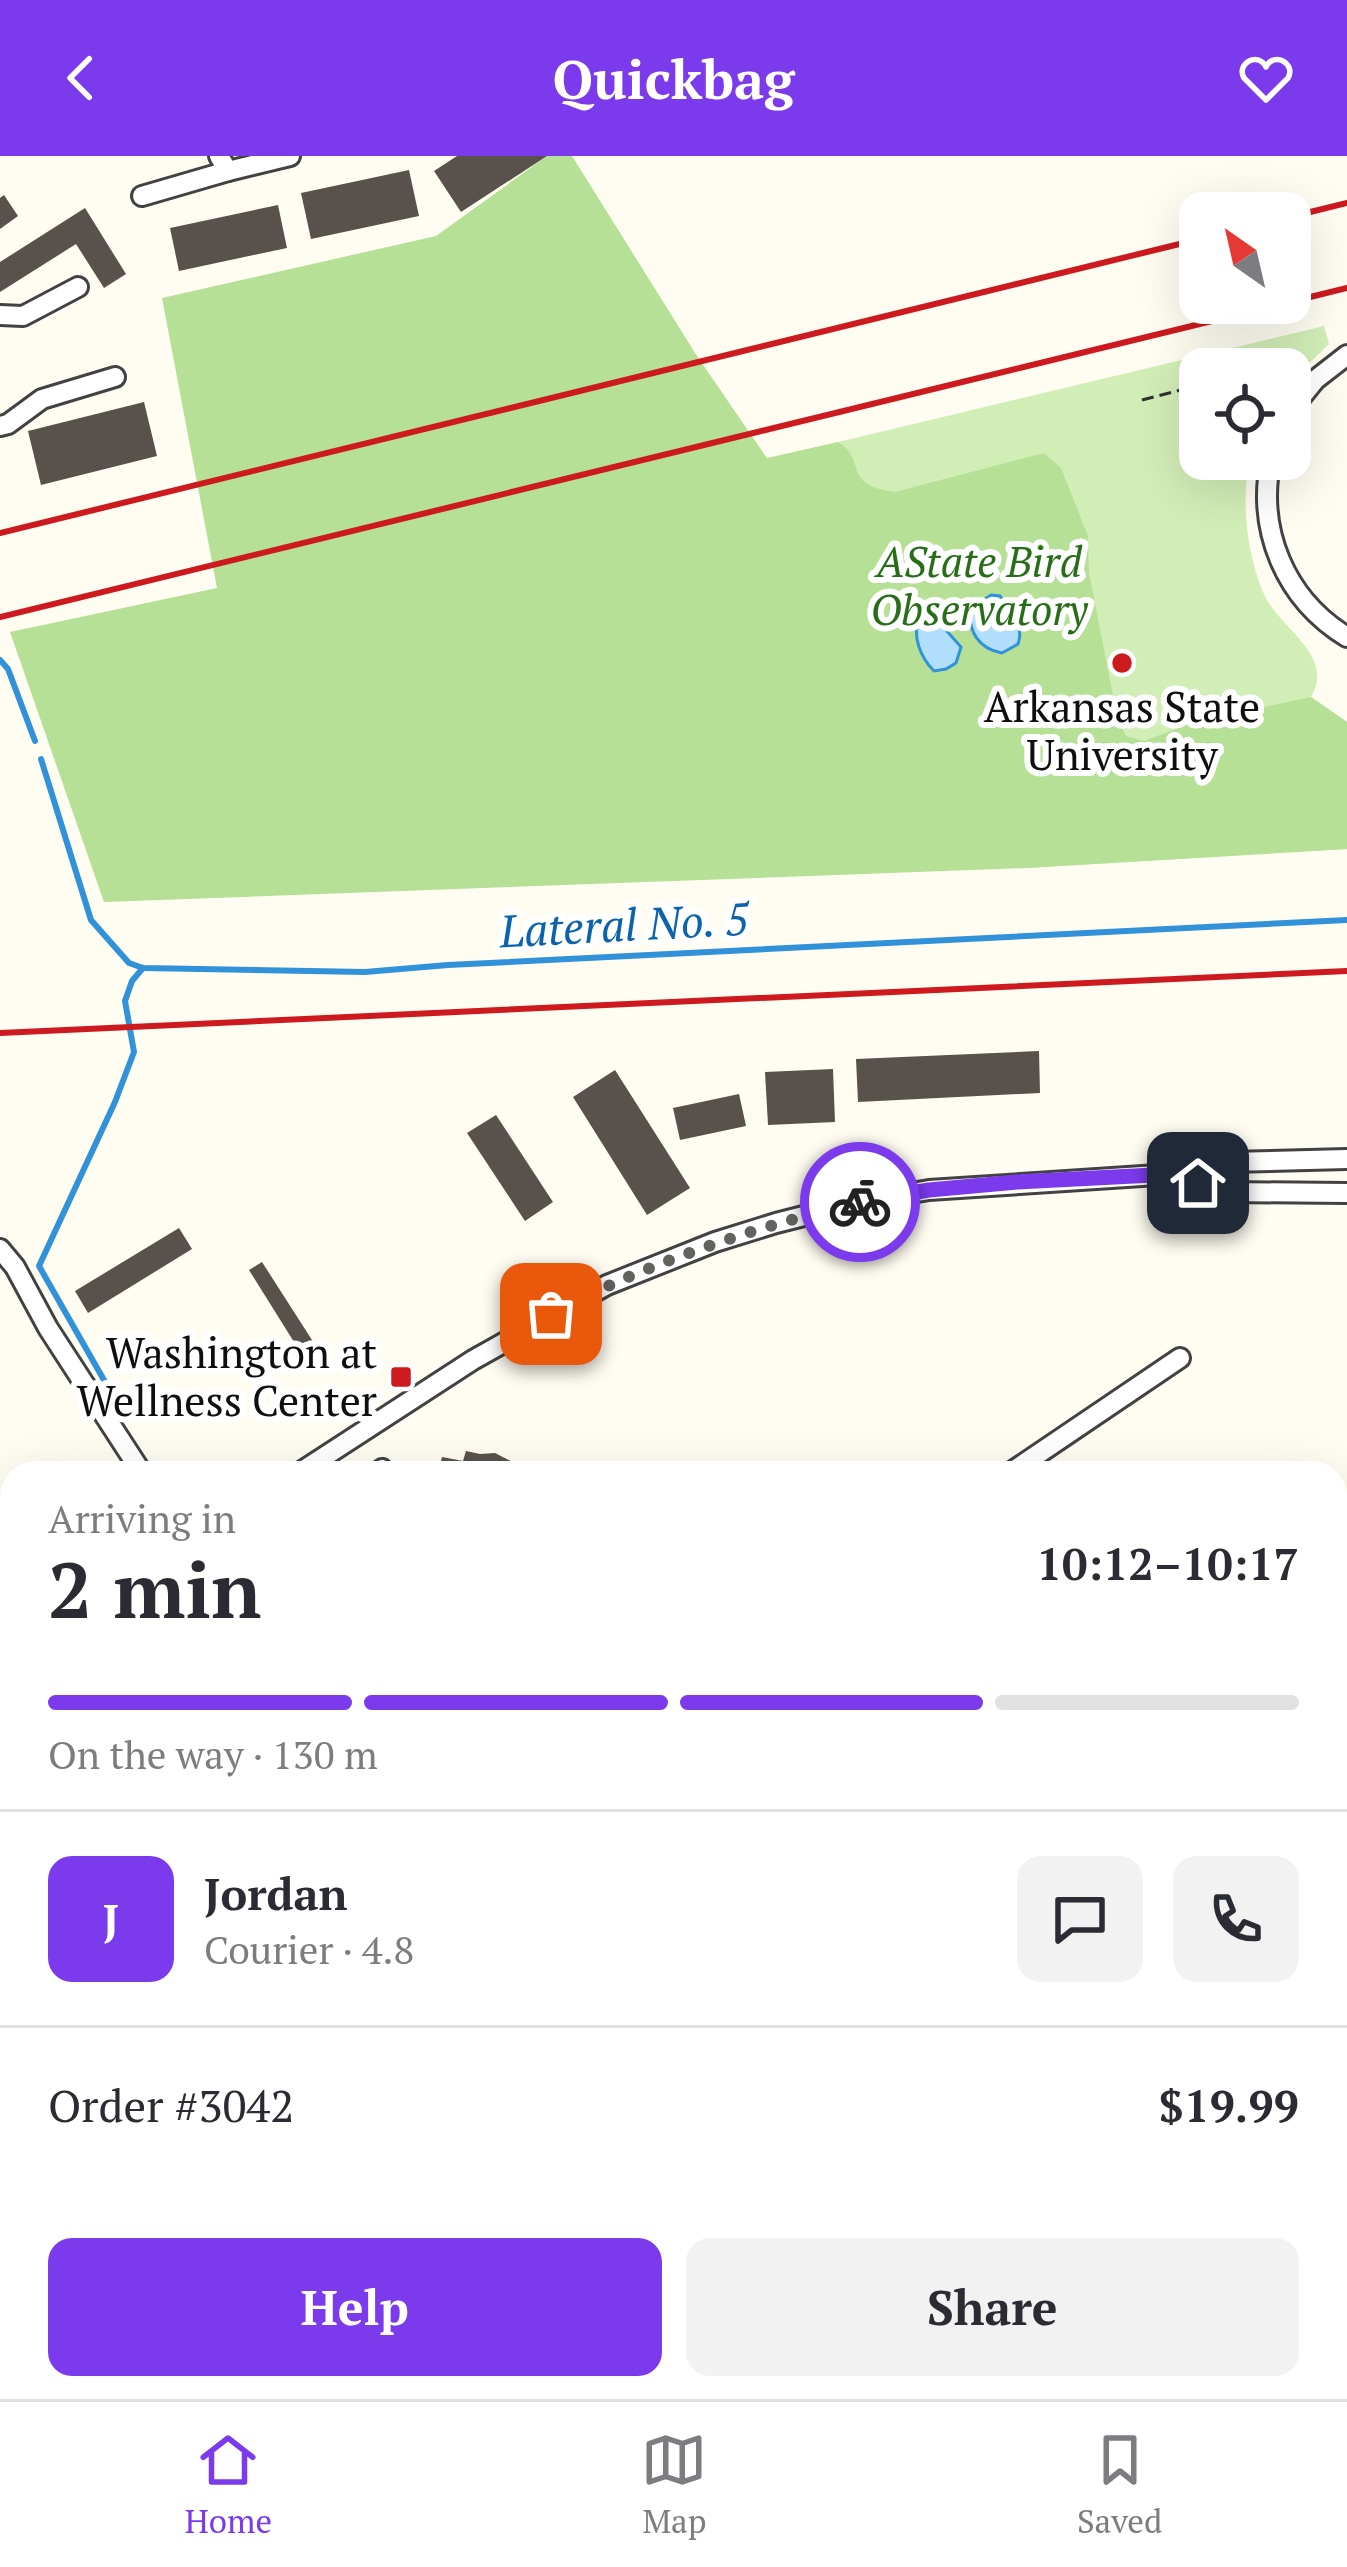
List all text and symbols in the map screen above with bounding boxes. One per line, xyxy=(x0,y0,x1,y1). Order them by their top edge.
text: Quickbag xyxy=(552,43,795,114)
icon: back xyxy=(48,45,114,111)
icon: heart xyxy=(1233,45,1299,111)
north arrow xyxy=(1179,192,1311,324)
map controls xyxy=(1179,192,1311,480)
button: locate xyxy=(1179,348,1311,480)
park label: AState Bird Observatory xyxy=(870,533,1088,637)
marker: Arkansas State University xyxy=(1109,650,1135,676)
place label: Arkansas State University xyxy=(984,678,1260,782)
water label: Lateral No. 5 xyxy=(497,887,752,961)
pin xyxy=(1147,1132,1249,1234)
courier xyxy=(800,1142,920,1262)
icon: home xyxy=(1165,1150,1231,1216)
icon: bike xyxy=(827,1169,893,1235)
pin xyxy=(500,1263,602,1365)
icon: bag xyxy=(518,1281,584,1347)
place label: Washington at Wellness Center xyxy=(76,1324,377,1428)
marker: Washington at Wellness Center xyxy=(388,1364,414,1390)
text: Arriving in xyxy=(48,1492,236,1544)
text: 10:12–10:17 xyxy=(1037,1533,1299,1593)
text: 2 min xyxy=(48,1537,261,1640)
text: On the way · 130 m xyxy=(48,1728,378,1780)
button: chat xyxy=(1017,1856,1143,1982)
button: phone xyxy=(1173,1856,1299,1982)
text: Jordan xyxy=(204,1863,348,1923)
text: J xyxy=(103,1889,119,1949)
text: Courier · 4.8 xyxy=(204,1923,414,1975)
text: Order #3042 xyxy=(48,2075,294,2135)
text: $19.99 xyxy=(1159,2075,1299,2135)
button: Help xyxy=(48,2238,662,2376)
button: Share xyxy=(686,2238,1299,2376)
tab: Home xyxy=(185,2427,272,2542)
tab: Map xyxy=(641,2427,707,2542)
tab: Saved xyxy=(1077,2427,1162,2542)

